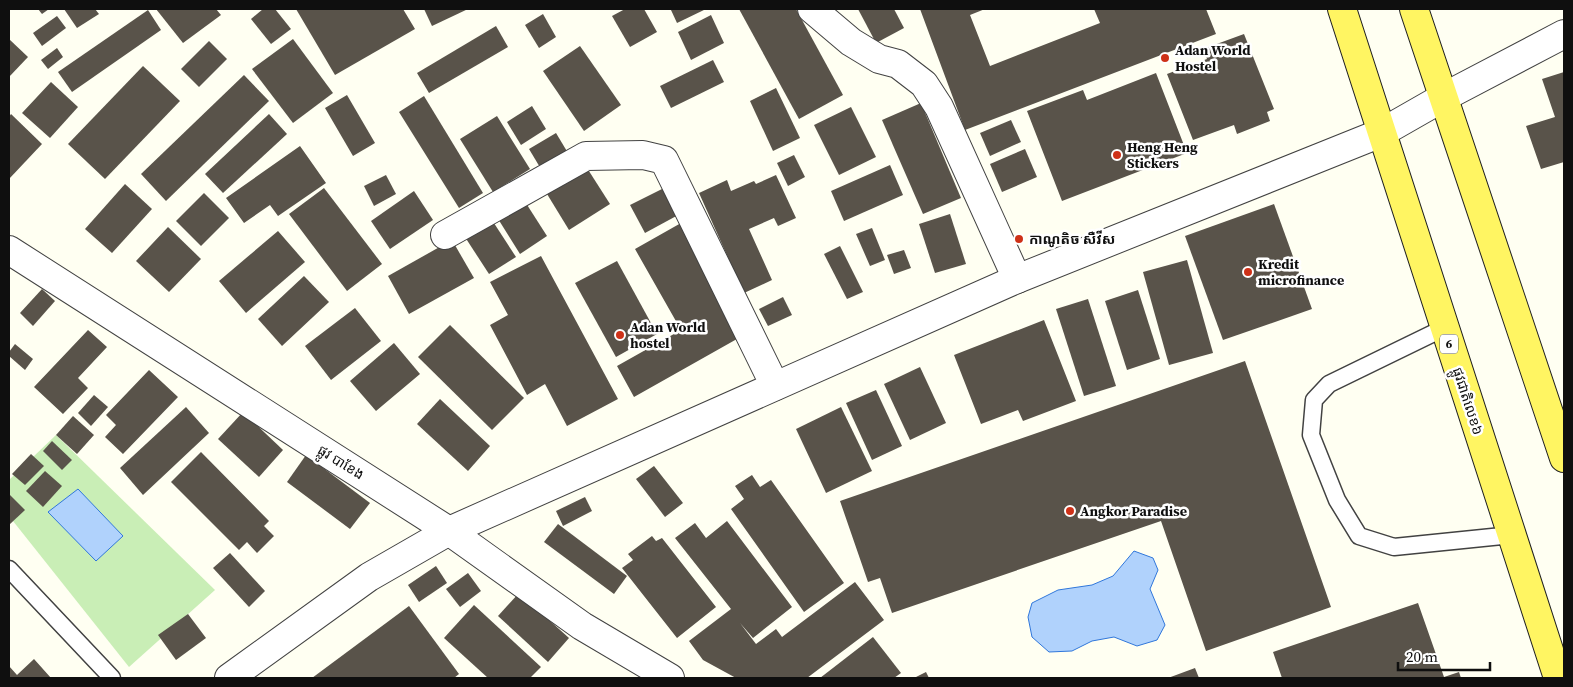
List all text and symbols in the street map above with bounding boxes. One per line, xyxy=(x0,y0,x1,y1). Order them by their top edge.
place label: Adan World Hostel xyxy=(1175,40,1251,76)
marker: Adan World Hostel xyxy=(1159,52,1171,64)
place label: Heng Heng Stickers xyxy=(1127,137,1198,173)
marker: Heng Heng Stickers xyxy=(1111,149,1123,161)
place label: កាណូតិច សឺវីស xyxy=(1029,229,1115,249)
marker: កាណូតិច សឺវីស xyxy=(1013,233,1025,245)
place label: Kredit microfinance xyxy=(1258,254,1344,290)
marker: Kredit microfinance xyxy=(1242,266,1254,278)
place label: Adan World hostel xyxy=(630,317,706,353)
marker: Adan World hostel xyxy=(614,329,626,341)
road number: 6 xyxy=(1440,334,1458,354)
street label: ផ្លូវជាតិលេខ៦ xyxy=(1446,365,1488,438)
street label: ផ្លូវ បាខែង xyxy=(313,440,368,486)
place label: Angkor Paradise xyxy=(1080,501,1187,521)
marker: Angkor Paradise xyxy=(1064,505,1076,517)
scale bar xyxy=(1398,640,1490,672)
text: 20 m xyxy=(1406,646,1438,667)

